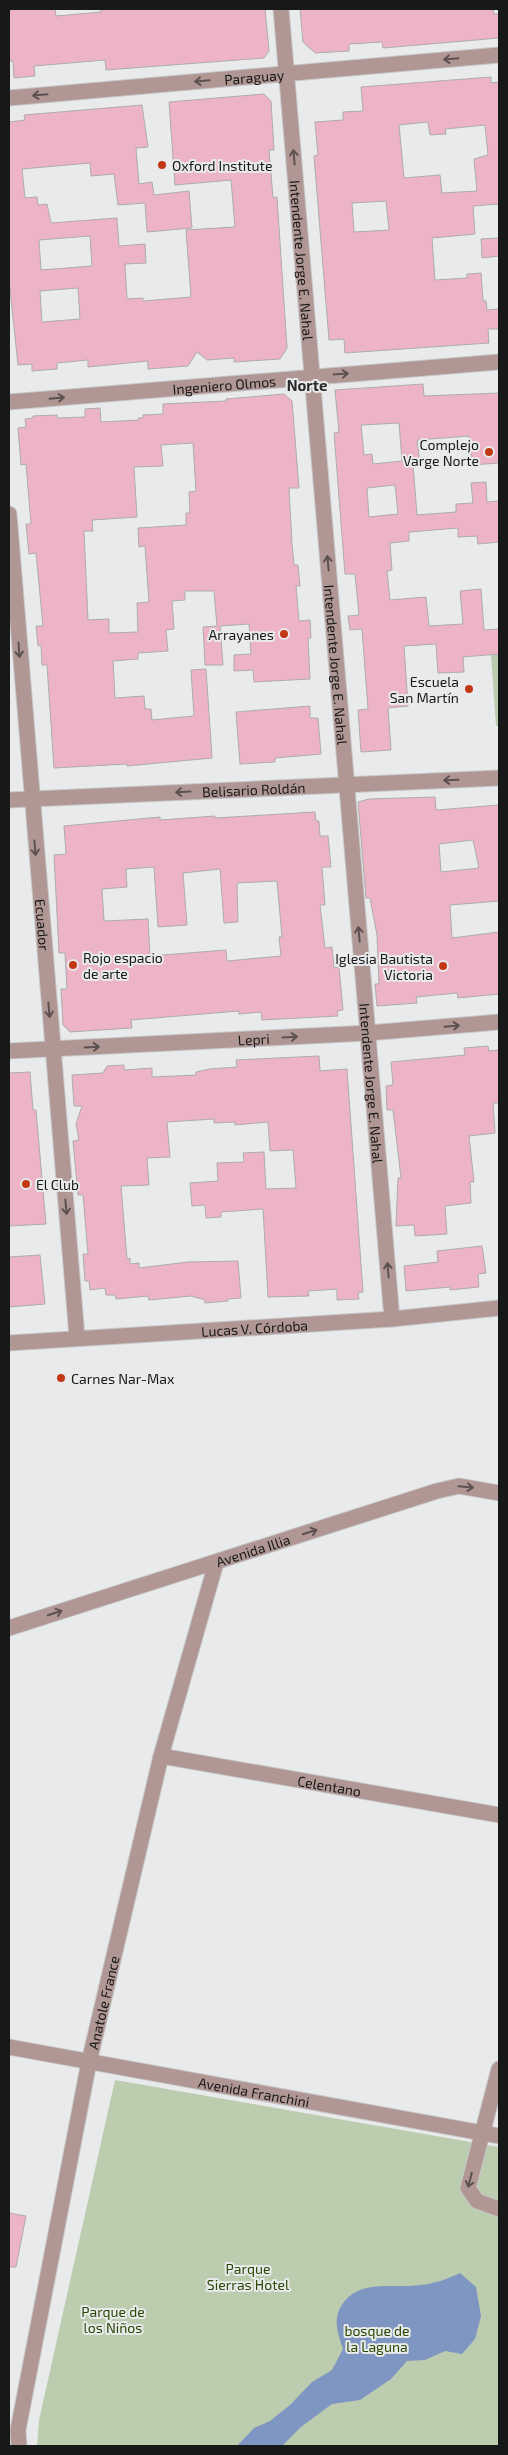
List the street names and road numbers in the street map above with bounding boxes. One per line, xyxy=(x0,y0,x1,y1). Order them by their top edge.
street label: Paraguay xyxy=(223,65,285,88)
street label: Intendente Jorge E. Nahal xyxy=(287,179,318,342)
street label: Ingeniero Olmos xyxy=(172,372,277,397)
street label: Intendente Jorge E. Nahal xyxy=(321,584,352,746)
street label: Belisario Roldán xyxy=(202,778,306,800)
street label: Ecuador xyxy=(32,898,54,952)
street label: Intendente Jorge E. Nahal xyxy=(357,1002,387,1165)
street label: Lepri xyxy=(237,1029,270,1048)
street label: Lucas V. Córdoba xyxy=(201,1316,308,1339)
street label: Avenida Illia xyxy=(214,1530,292,1570)
street label: Celentano xyxy=(296,1771,363,1799)
street label: Anatole France xyxy=(84,1954,122,2051)
street label: Avenida Franchini xyxy=(197,2073,311,2110)

